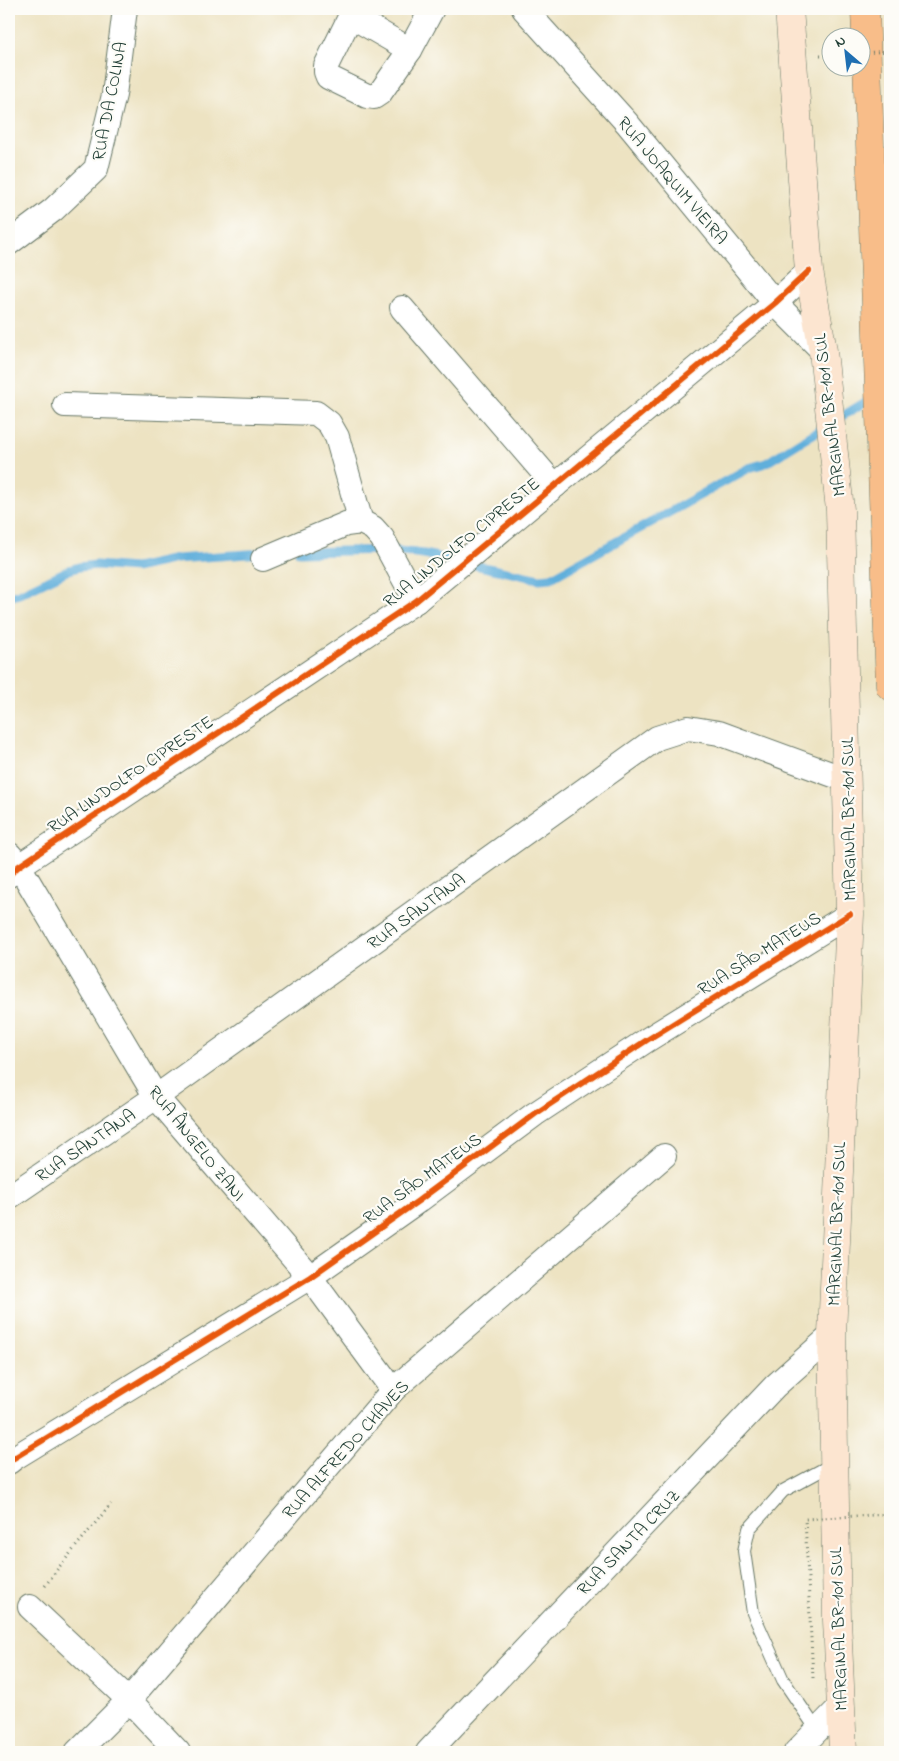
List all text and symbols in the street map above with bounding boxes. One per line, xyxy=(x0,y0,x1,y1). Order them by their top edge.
north arrow xyxy=(822,28,872,78)
text: N xyxy=(831,30,850,53)
street label: RUA DA COLINA xyxy=(87,40,135,163)
street label: RUA JOAQUIM VIEIRA xyxy=(610,112,733,251)
street label: MARGINAL BR-101 SUL xyxy=(808,331,854,498)
street label: RUA LINDOLFO CIPRESTE xyxy=(378,472,546,615)
street label: RUA LINDOLFO CIPRESTE xyxy=(43,710,219,841)
street label: MARGINAL BR-101 SUL xyxy=(836,736,864,901)
street label: RUA SANTANA xyxy=(362,868,472,957)
street label: RUA SÃO MATEUS xyxy=(693,906,827,1003)
street label: RUA ÂNGELO ZANI xyxy=(141,1081,250,1208)
street label: RUA SANTANA xyxy=(31,1103,142,1190)
street label: RUA SÃO MATEUS xyxy=(358,1128,488,1232)
street label: MARGINAL BR-101 SUL xyxy=(822,1141,854,1307)
street label: RUA ALFREDO CHAVES xyxy=(277,1375,416,1526)
street label: RUA SANTA CRUZ xyxy=(572,1484,687,1602)
street label: MARGINAL BR-101 SUL xyxy=(824,1546,856,1711)

